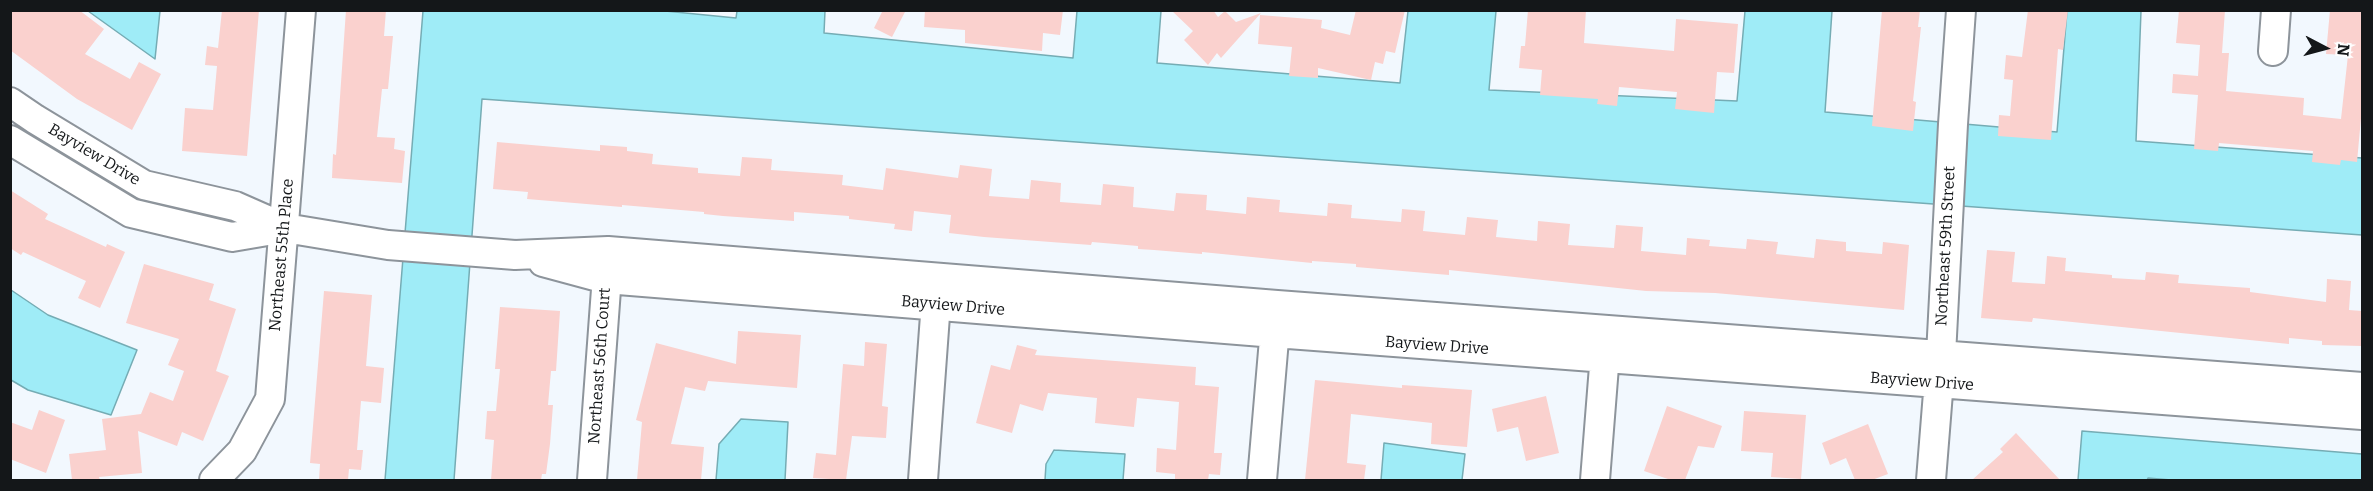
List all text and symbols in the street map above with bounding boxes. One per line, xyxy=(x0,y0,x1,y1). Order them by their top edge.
north arrow xyxy=(2295,18,2355,78)
text: N xyxy=(2333,43,2353,57)
street label: Bayview Drive xyxy=(44,120,144,190)
street label: Northeast 59th Street xyxy=(1932,166,1960,326)
street label: Northeast 55th Place xyxy=(266,178,298,332)
street label: Northeast 56th Court xyxy=(585,287,615,445)
street label: Bayview Drive xyxy=(900,292,1006,320)
street label: Bayview Drive xyxy=(1384,333,1490,359)
street label: Bayview Drive xyxy=(1869,369,1975,395)

